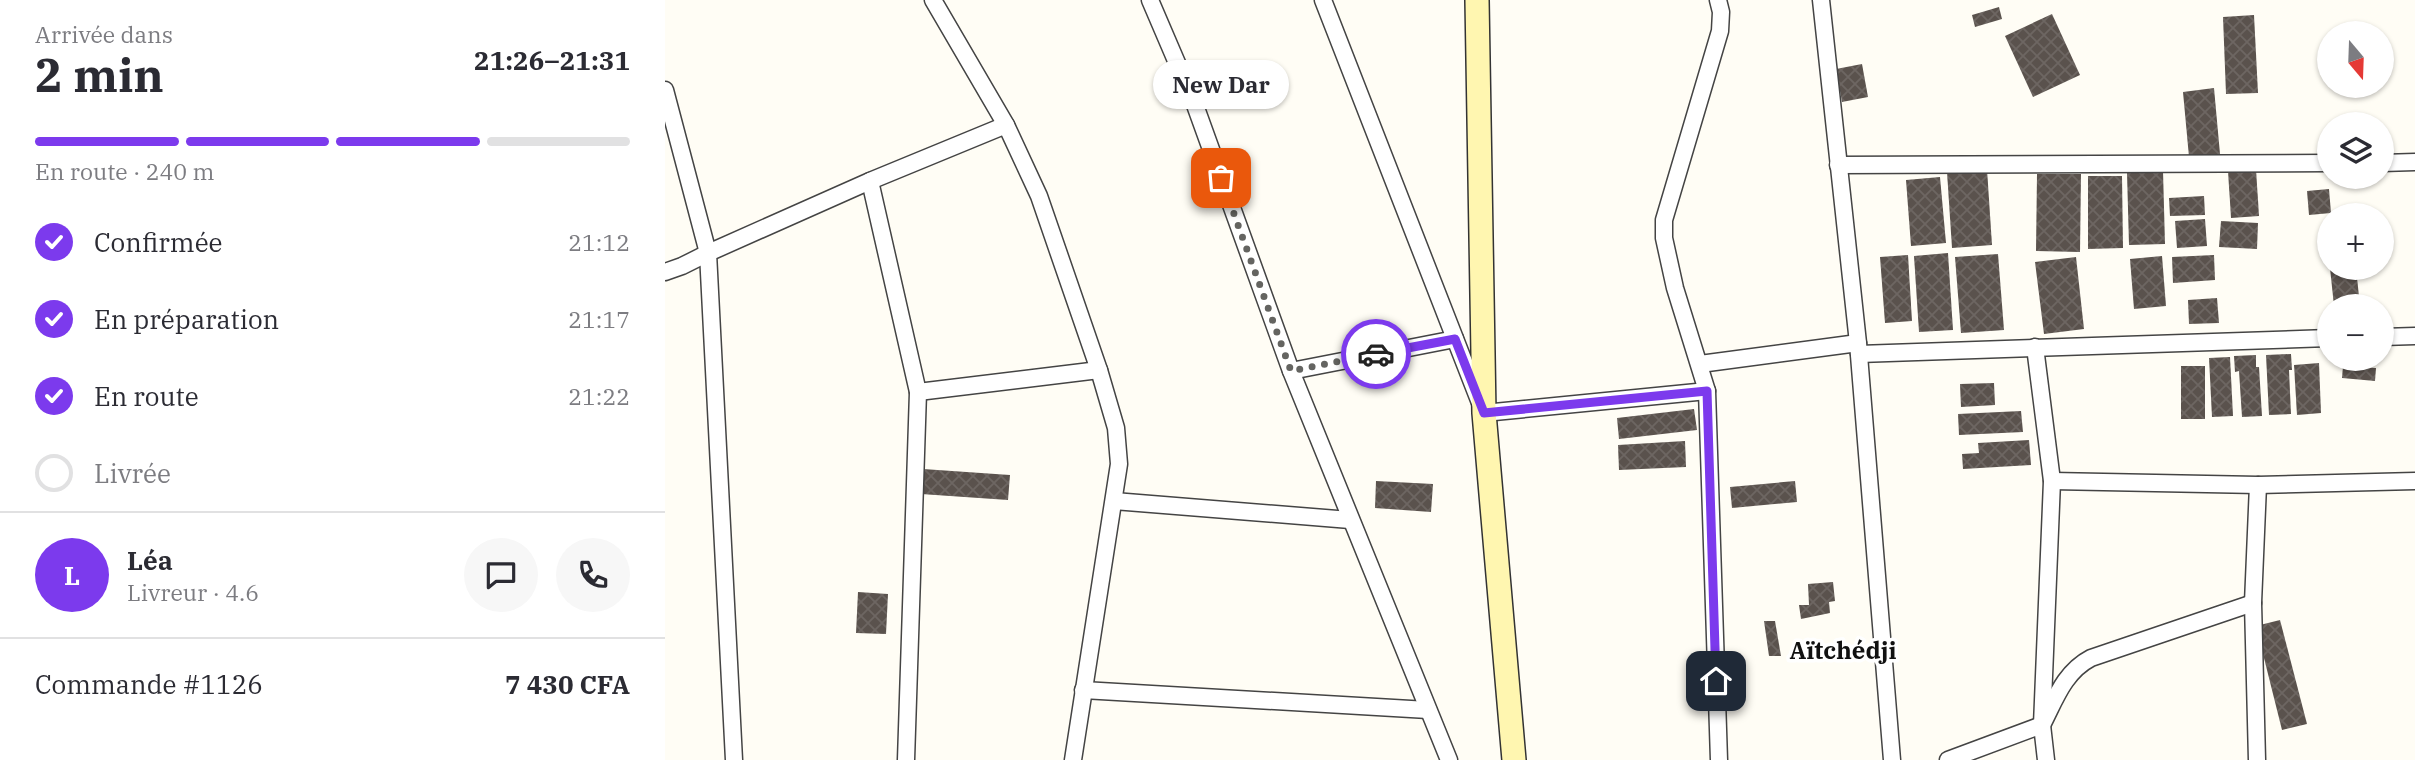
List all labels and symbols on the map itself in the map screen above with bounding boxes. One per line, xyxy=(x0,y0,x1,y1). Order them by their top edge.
north arrow xyxy=(2317,21,2394,98)
callout: New Dar xyxy=(1153,59,1289,108)
pin xyxy=(1191,148,1251,208)
courier xyxy=(1341,319,1411,389)
district label: Aïtchédji xyxy=(1790,634,1896,666)
pin xyxy=(1686,651,1746,711)

